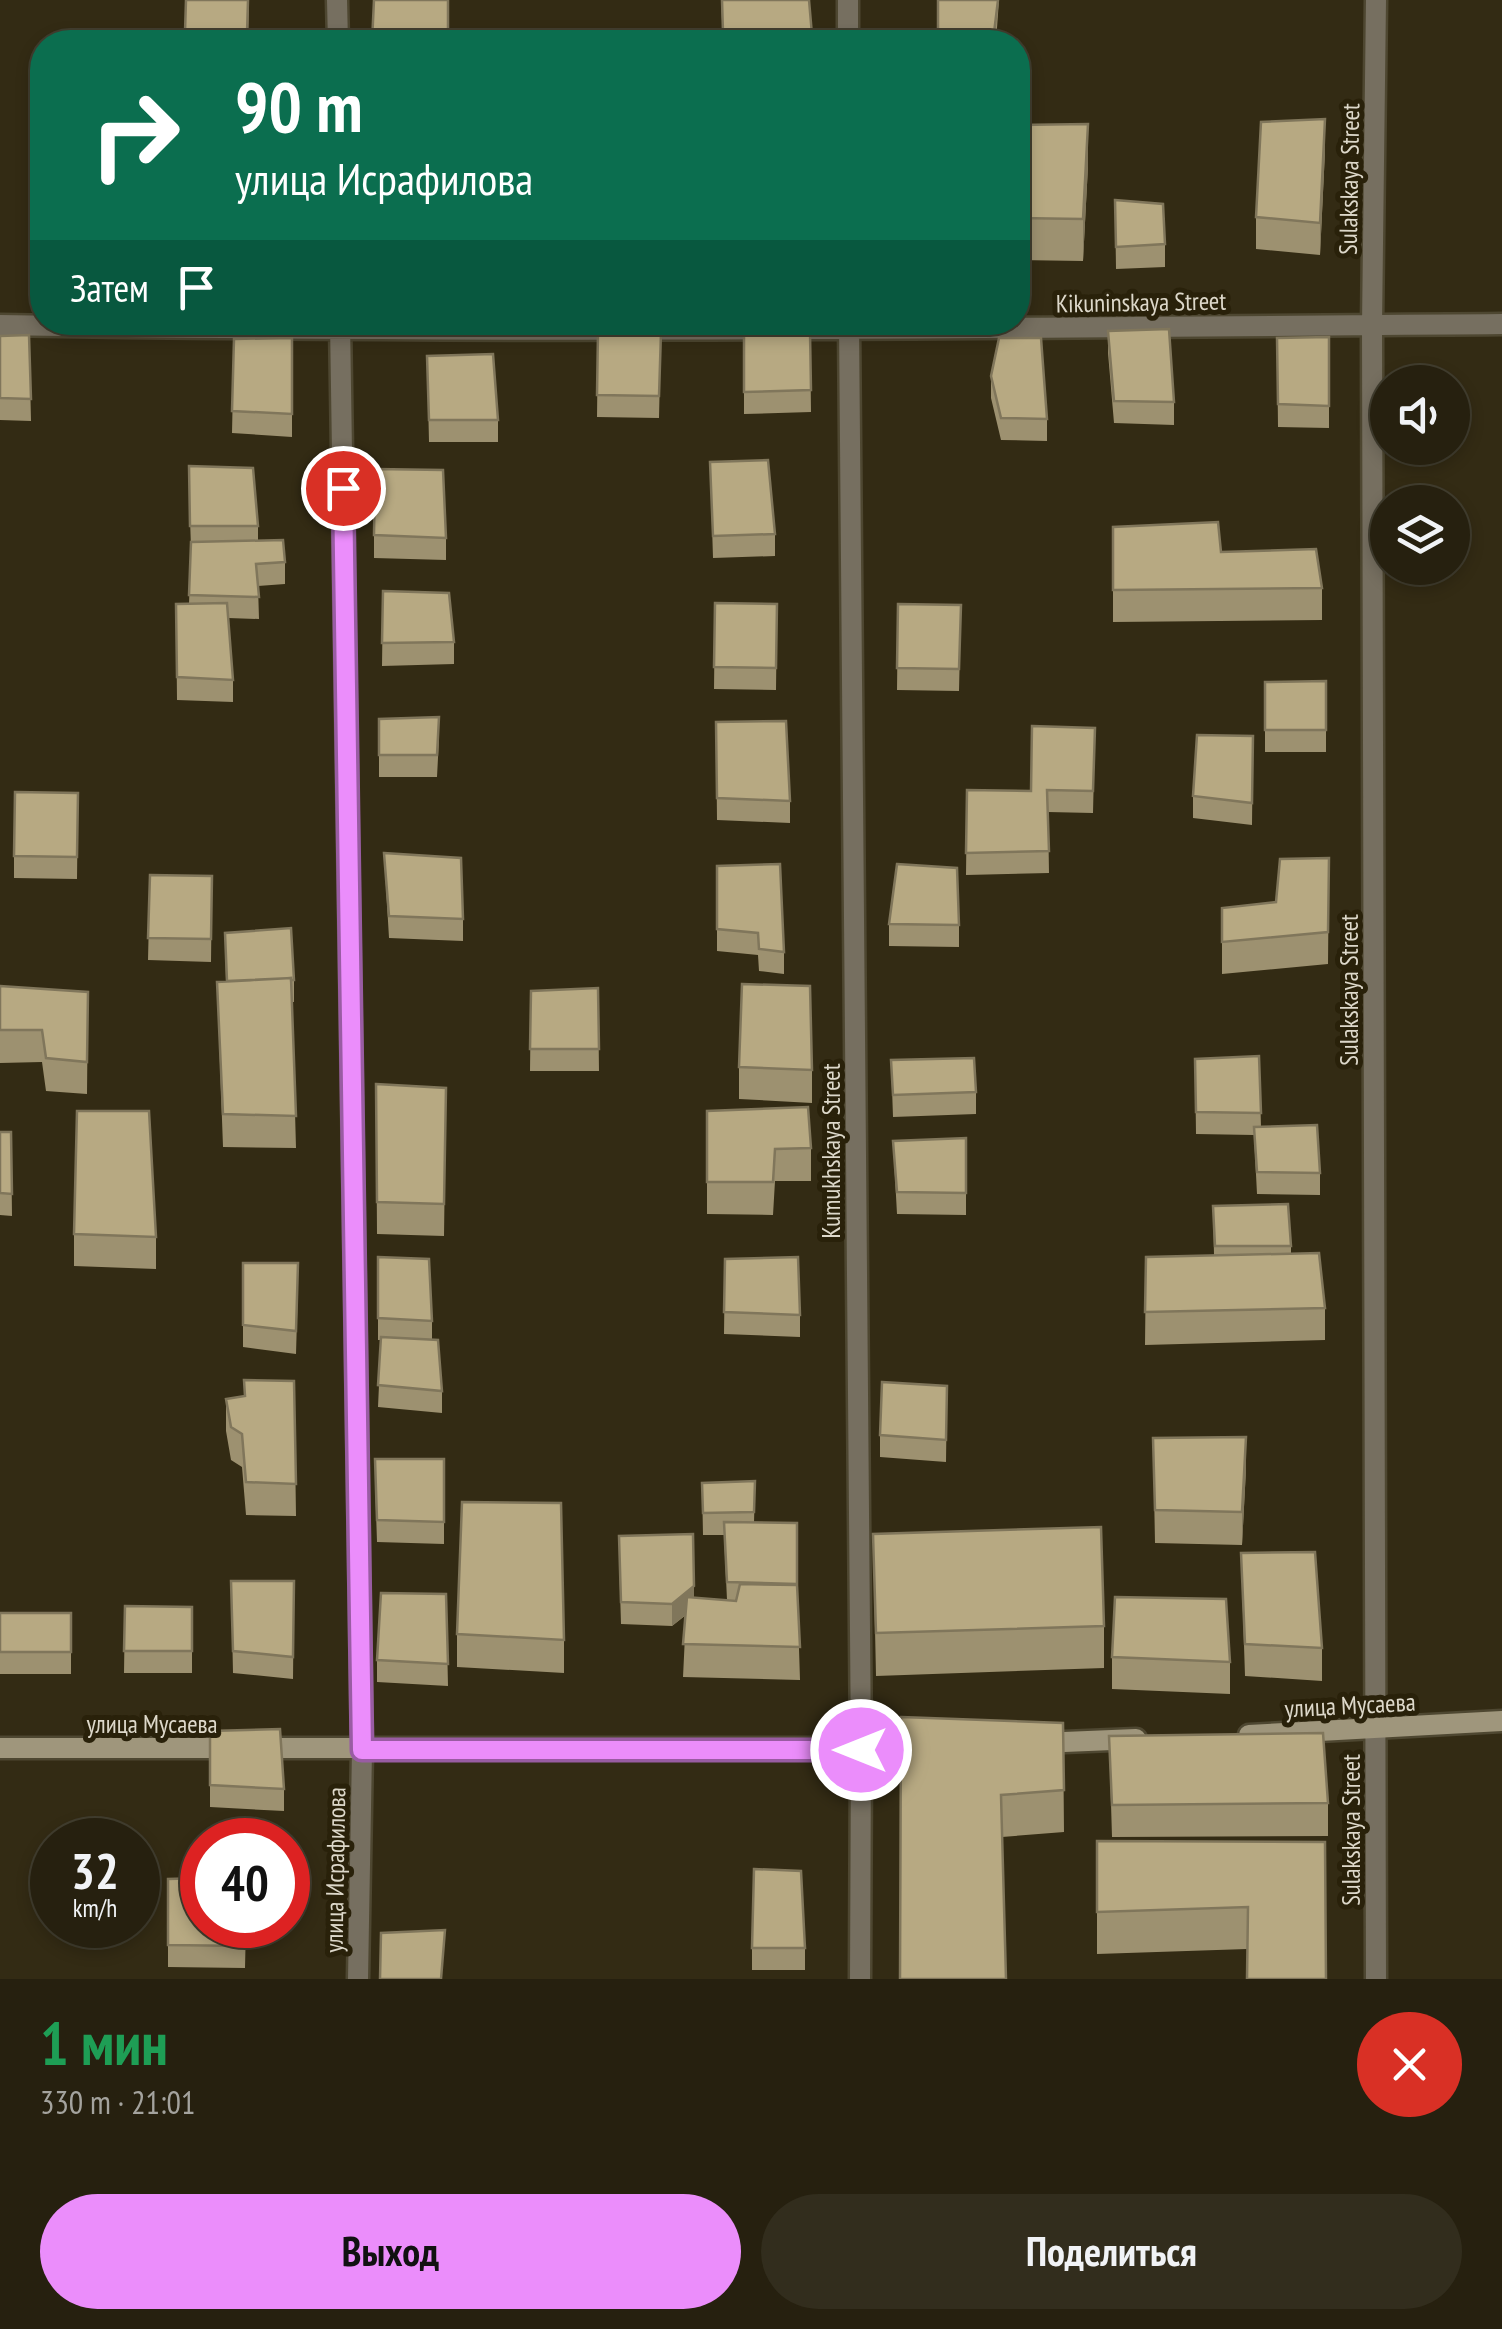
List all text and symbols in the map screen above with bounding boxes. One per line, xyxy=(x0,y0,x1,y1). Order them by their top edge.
text: 90 m xyxy=(235,61,363,151)
icon: right xyxy=(70,70,200,200)
street label: Sulakskaya Street xyxy=(1332,103,1366,255)
text: улица Исрафилова xyxy=(235,149,533,207)
icon: arrive xyxy=(169,260,224,315)
text: Затем xyxy=(70,263,149,312)
street label: Kikuninskaya Street xyxy=(1056,285,1227,319)
map controls xyxy=(1370,365,1470,585)
button: sound xyxy=(1370,365,1470,465)
pin xyxy=(301,446,386,531)
icon: arrive xyxy=(316,461,371,516)
button: layers xyxy=(1370,485,1470,585)
street label: Sulakskaya Street xyxy=(1333,914,1365,1066)
street label: Kumukhskaya Street xyxy=(815,1063,847,1239)
street label: улица Мусаева xyxy=(1284,1686,1416,1724)
position arrow xyxy=(809,1698,913,1802)
street label: улица Мусаева xyxy=(86,1708,218,1740)
street label: Sulakskaya Street xyxy=(1335,1754,1367,1906)
street label: улица Исрафилова xyxy=(318,1787,352,1953)
speed limit sign: 40 xyxy=(180,1818,310,1948)
text: 32 xyxy=(71,1838,119,1903)
text: km/h xyxy=(73,1892,117,1924)
text: 1 мин xyxy=(40,2004,168,2082)
button: close xyxy=(1357,2012,1462,2117)
text: 330 m · 21:01 xyxy=(40,2081,195,2123)
button: Выход xyxy=(40,2194,741,2309)
button: Поделиться xyxy=(761,2194,1462,2309)

